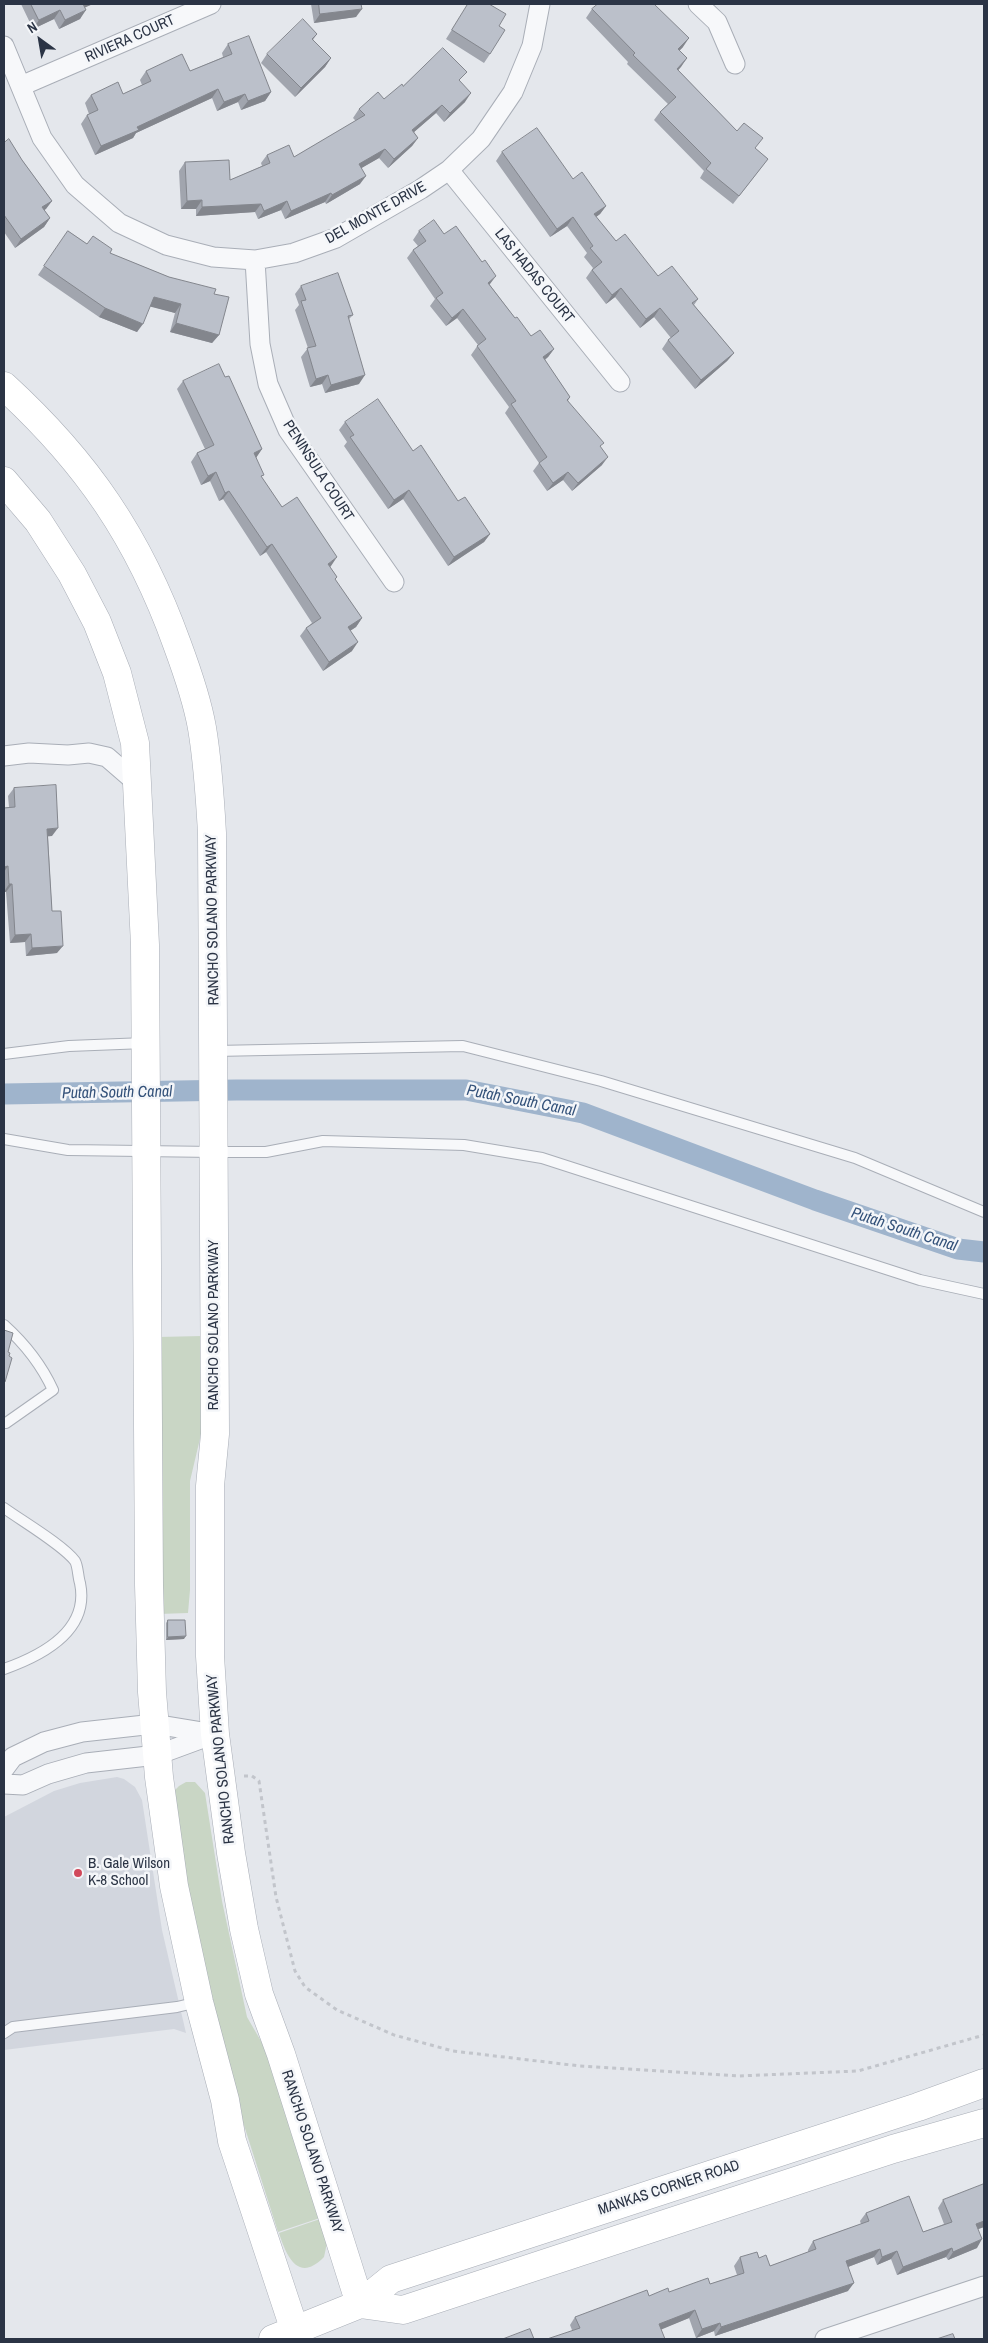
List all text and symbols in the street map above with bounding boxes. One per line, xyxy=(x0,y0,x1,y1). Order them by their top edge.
street label: RIVIERA COURT xyxy=(82,11,178,67)
north arrow xyxy=(15,15,65,65)
text: N xyxy=(24,17,40,37)
street label: DEL MONTE DRIVE xyxy=(322,178,430,248)
street label: LAS HADAS COURT xyxy=(491,225,577,327)
street label: PENINSULA COURT xyxy=(279,417,357,525)
street label: RANCHO SOLANO PARKWAY xyxy=(203,835,223,1005)
water label: Putah South Canal xyxy=(465,1081,577,1121)
water label: Putah South Canal xyxy=(62,1082,172,1104)
water label: Putah South Canal xyxy=(849,1204,959,1256)
street label: RANCHO SOLANO PARKWAY xyxy=(205,1240,223,1410)
street label: RANCHO SOLANO PARKWAY xyxy=(203,1673,239,1845)
place label: B. Gale Wilson K-8 School xyxy=(88,1855,170,1890)
marker: B. Gale Wilson K-8 School xyxy=(72,1867,84,1879)
street label: RANCHO SOLANO PARKWAY xyxy=(277,2068,347,2236)
street label: MANKAS CORNER ROAD xyxy=(596,2157,742,2219)

